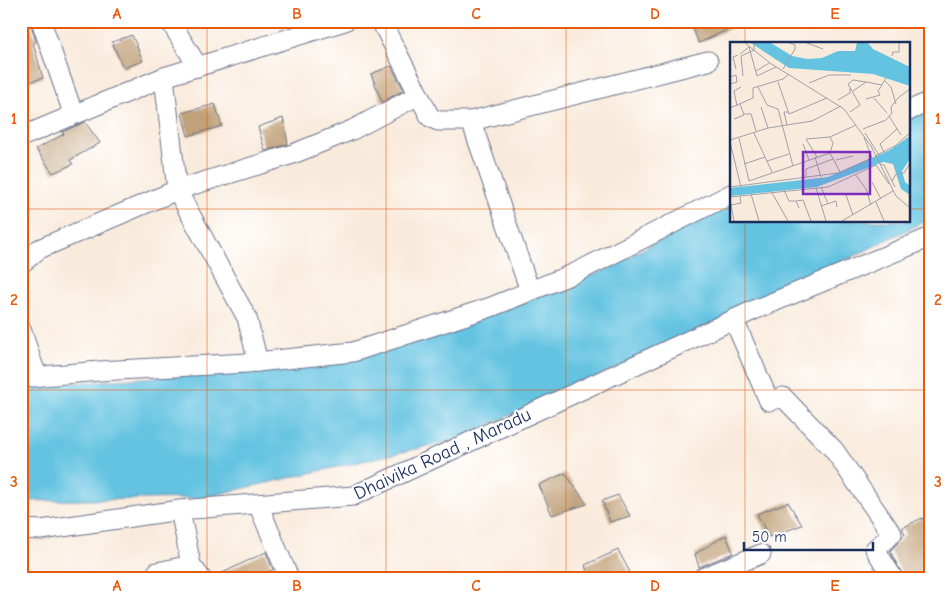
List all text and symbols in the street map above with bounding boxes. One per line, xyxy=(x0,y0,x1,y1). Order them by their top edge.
text: A xyxy=(113,5,122,23)
text: B xyxy=(292,5,302,23)
text: C xyxy=(471,5,481,23)
text: D xyxy=(650,5,660,23)
text: E xyxy=(830,5,840,23)
inset map xyxy=(730,42,910,222)
text: 1 xyxy=(11,110,17,128)
text: 1 xyxy=(935,110,941,128)
text: 2 xyxy=(10,291,18,309)
text: 2 xyxy=(934,291,942,309)
street label: Dhaivika Road , Maradu xyxy=(350,403,534,505)
text: 3 xyxy=(10,473,18,491)
text: 3 xyxy=(934,473,942,491)
scale bar xyxy=(744,519,873,551)
text: 50 m xyxy=(752,528,787,546)
text: A xyxy=(113,577,122,595)
text: B xyxy=(292,577,302,595)
text: C xyxy=(471,577,481,595)
text: D xyxy=(650,577,660,595)
text: E xyxy=(830,577,840,595)

